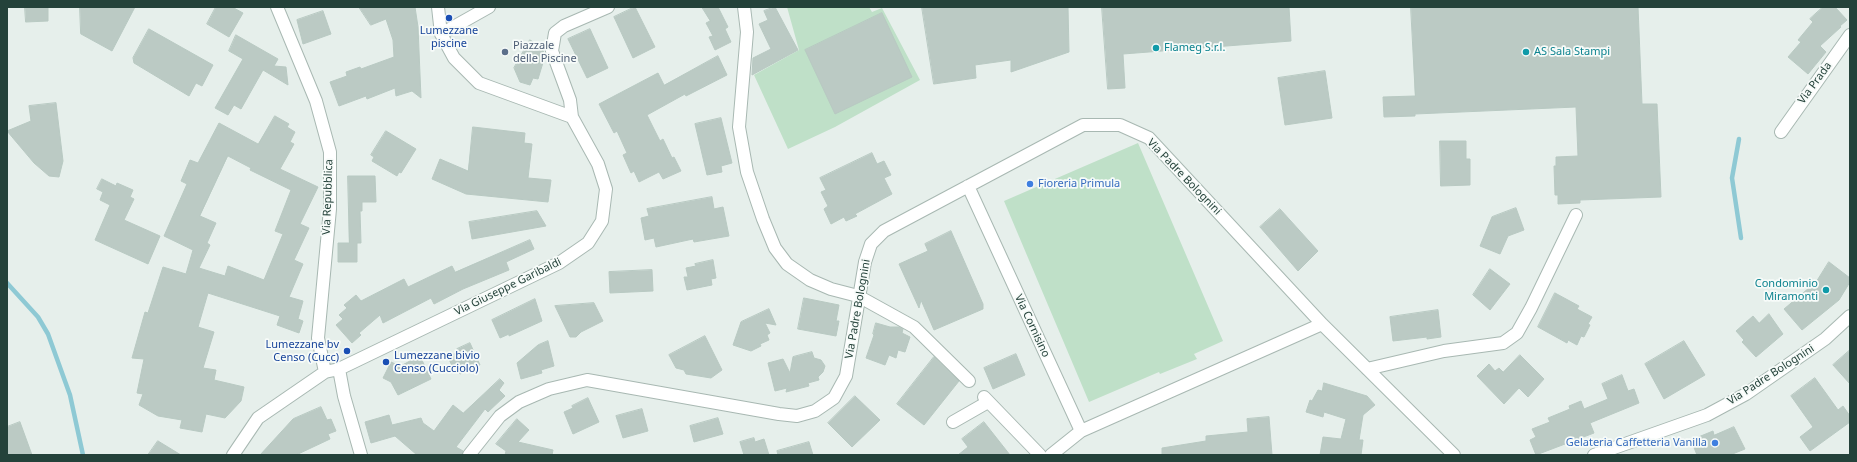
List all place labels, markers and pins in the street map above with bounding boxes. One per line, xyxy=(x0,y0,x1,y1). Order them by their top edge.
marker: Lumezzane piscine xyxy=(444,13,454,23)
place label: Lumezzane piscine xyxy=(420,24,478,50)
place label: Piazzale delle Piscine xyxy=(513,39,577,65)
place label: Flameg S.r.l. xyxy=(1164,41,1225,55)
marker: Flameg S.r.l. xyxy=(1151,43,1161,53)
place label: AS Sala Stampi xyxy=(1534,45,1610,59)
marker: Piazzale delle Piscine xyxy=(500,47,510,57)
marker: AS Sala Stampi xyxy=(1521,47,1531,57)
place label: Fioreria Primula xyxy=(1038,177,1120,191)
marker: Fioreria Primula xyxy=(1025,179,1035,189)
place label: Condominio Miramonti xyxy=(1755,277,1818,303)
marker: Condominio Miramonti xyxy=(1821,285,1831,295)
place label: Lumezzane bv Censo (Cucc) xyxy=(266,338,339,364)
marker: Lumezzane bv Censo (Cucc) xyxy=(342,346,352,356)
place label: Lumezzane bivio Censo (Cucciolo) xyxy=(394,349,480,375)
marker: Lumezzane bivio Censo (Cucciolo) xyxy=(381,357,391,367)
place label: Gelateria Caffetteria Vanilla xyxy=(1566,436,1707,450)
marker: Gelateria Caffetteria Vanilla xyxy=(1710,438,1720,448)

